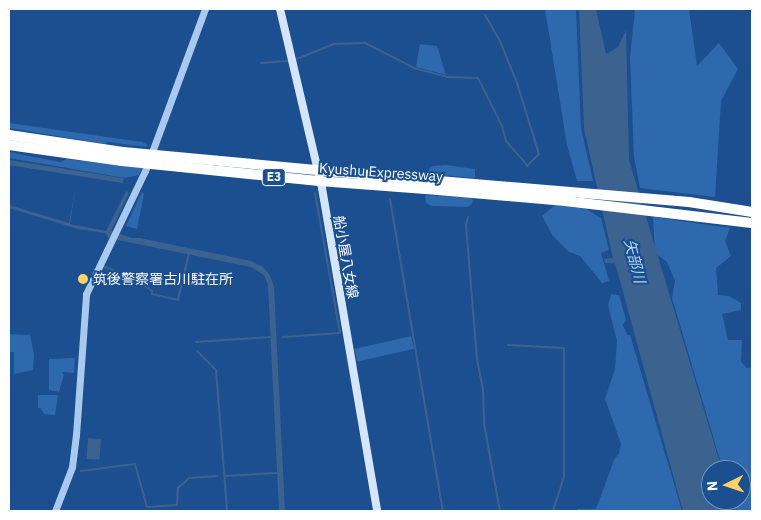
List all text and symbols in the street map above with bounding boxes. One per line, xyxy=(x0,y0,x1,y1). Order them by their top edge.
street label: Kyushu Expressway xyxy=(318,159,444,185)
road number: E3 xyxy=(262,168,286,186)
street label: 船小屋八女線 xyxy=(330,214,362,300)
water label: 矢部川 xyxy=(621,237,649,285)
place label: 筑後警察署古川駐在所 xyxy=(93,271,233,287)
marker: 筑後警察署古川駐在所 xyxy=(77,273,89,285)
north arrow xyxy=(701,460,751,510)
text: N xyxy=(703,480,721,492)

